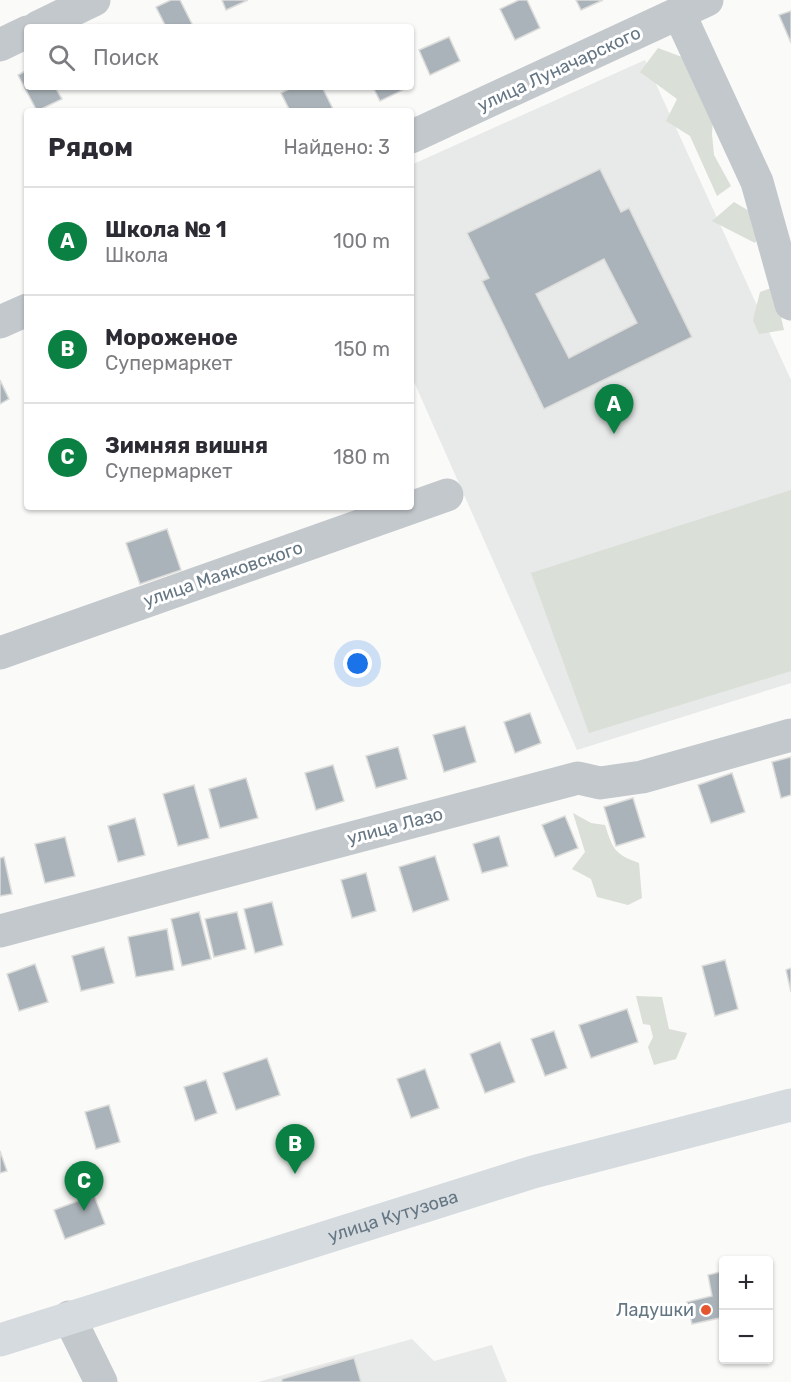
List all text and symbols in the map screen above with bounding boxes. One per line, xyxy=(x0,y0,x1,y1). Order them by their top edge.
street label: улица Луначарского xyxy=(474,22,644,116)
search box xyxy=(24,24,414,90)
icon: search xyxy=(45,41,78,74)
text: Поиск xyxy=(93,44,159,71)
text: Рядом xyxy=(48,132,133,163)
text: Найдено: 3 xyxy=(284,135,390,159)
text: Школа № 1 xyxy=(105,216,227,243)
text: A xyxy=(60,229,75,253)
text: 100 m xyxy=(333,229,390,253)
text: Школа xyxy=(105,243,168,267)
text: Мороженое xyxy=(105,324,238,351)
text: B xyxy=(60,337,75,361)
text: 150 m xyxy=(334,337,390,361)
text: Супермаркет xyxy=(105,351,233,375)
pin: A xyxy=(594,384,634,434)
text: Зимняя вишня xyxy=(105,432,268,459)
text: C xyxy=(60,445,75,469)
text: 180 m xyxy=(333,445,390,469)
text: Супермаркет xyxy=(105,459,233,483)
street label: улица Маяковского xyxy=(140,536,306,612)
your location xyxy=(343,649,372,678)
street label: улица Лазо xyxy=(345,803,445,849)
pin: B xyxy=(276,1124,314,1174)
pin: C xyxy=(64,1162,104,1211)
street label: улица Кутузова xyxy=(325,1185,461,1247)
map controls xyxy=(719,1256,773,1364)
button: + xyxy=(719,1256,773,1310)
place label: Ладушки xyxy=(616,1299,694,1321)
marker: Ладушки xyxy=(699,1303,713,1317)
button: − xyxy=(719,1310,773,1364)

